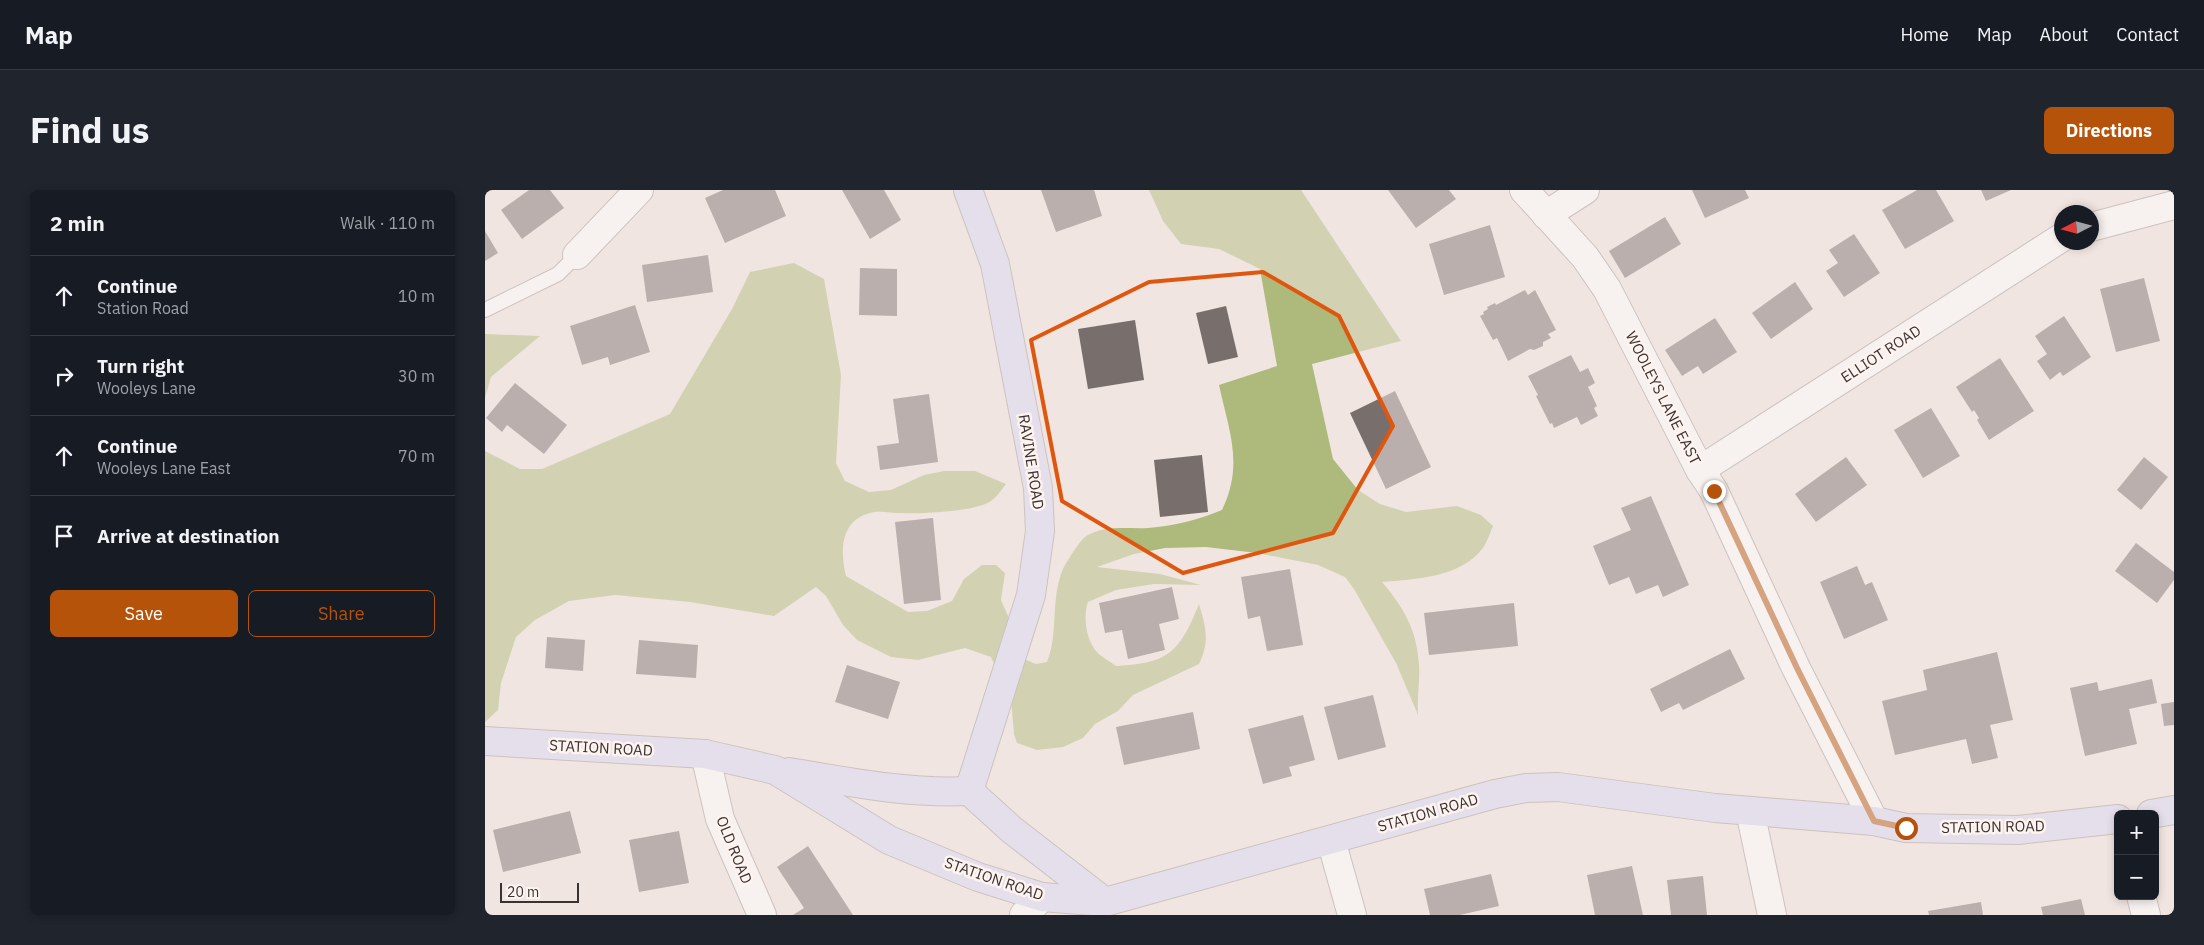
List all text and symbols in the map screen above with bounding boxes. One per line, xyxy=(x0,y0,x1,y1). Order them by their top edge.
text: Map xyxy=(25,19,73,51)
text: Home xyxy=(1901,23,1949,46)
text: Map xyxy=(1977,23,2012,46)
text: About xyxy=(2040,23,2088,46)
text: Contact xyxy=(2116,23,2179,46)
text: Find us xyxy=(30,107,149,153)
button: Directions xyxy=(2044,107,2174,154)
north arrow xyxy=(2054,205,2099,250)
text: 2 min xyxy=(50,209,105,237)
text: Walk · 110 m xyxy=(340,213,435,233)
text: Continue xyxy=(97,274,177,298)
icon: ahead xyxy=(50,282,78,310)
text: 10 m xyxy=(398,286,435,306)
text: Station Road xyxy=(97,298,189,318)
street label: ELLIOT ROAD xyxy=(1837,321,1924,387)
street label: WOOLEYS LANE EAST xyxy=(1622,328,1706,468)
text: Turn right xyxy=(97,354,184,378)
icon: right xyxy=(50,362,78,390)
text: 30 m xyxy=(398,366,435,386)
text: Wooleys Lane xyxy=(97,378,196,398)
street label: RAVINE ROAD xyxy=(1015,413,1048,511)
text: Continue xyxy=(97,434,177,458)
icon: ahead xyxy=(50,442,78,470)
text: 70 m xyxy=(398,446,435,466)
text: Wooleys Lane East xyxy=(97,458,231,478)
route end xyxy=(1703,480,1726,503)
icon: arrive xyxy=(50,522,78,550)
text: Arrive at destination xyxy=(97,524,280,548)
button: Save xyxy=(50,590,238,637)
button: Share xyxy=(248,590,435,637)
street label: STATION ROAD xyxy=(549,735,653,760)
street label: STATION ROAD xyxy=(1375,789,1480,836)
map controls xyxy=(2114,810,2159,900)
button: + xyxy=(2114,810,2159,855)
street label: OLD ROAD xyxy=(712,813,757,886)
street label: STATION ROAD xyxy=(1941,816,2045,837)
route start xyxy=(1895,817,1918,840)
street label: STATION ROAD xyxy=(942,853,1046,904)
button: − xyxy=(2114,855,2159,900)
scale bar xyxy=(500,880,579,903)
text: 20 m xyxy=(507,883,539,901)

